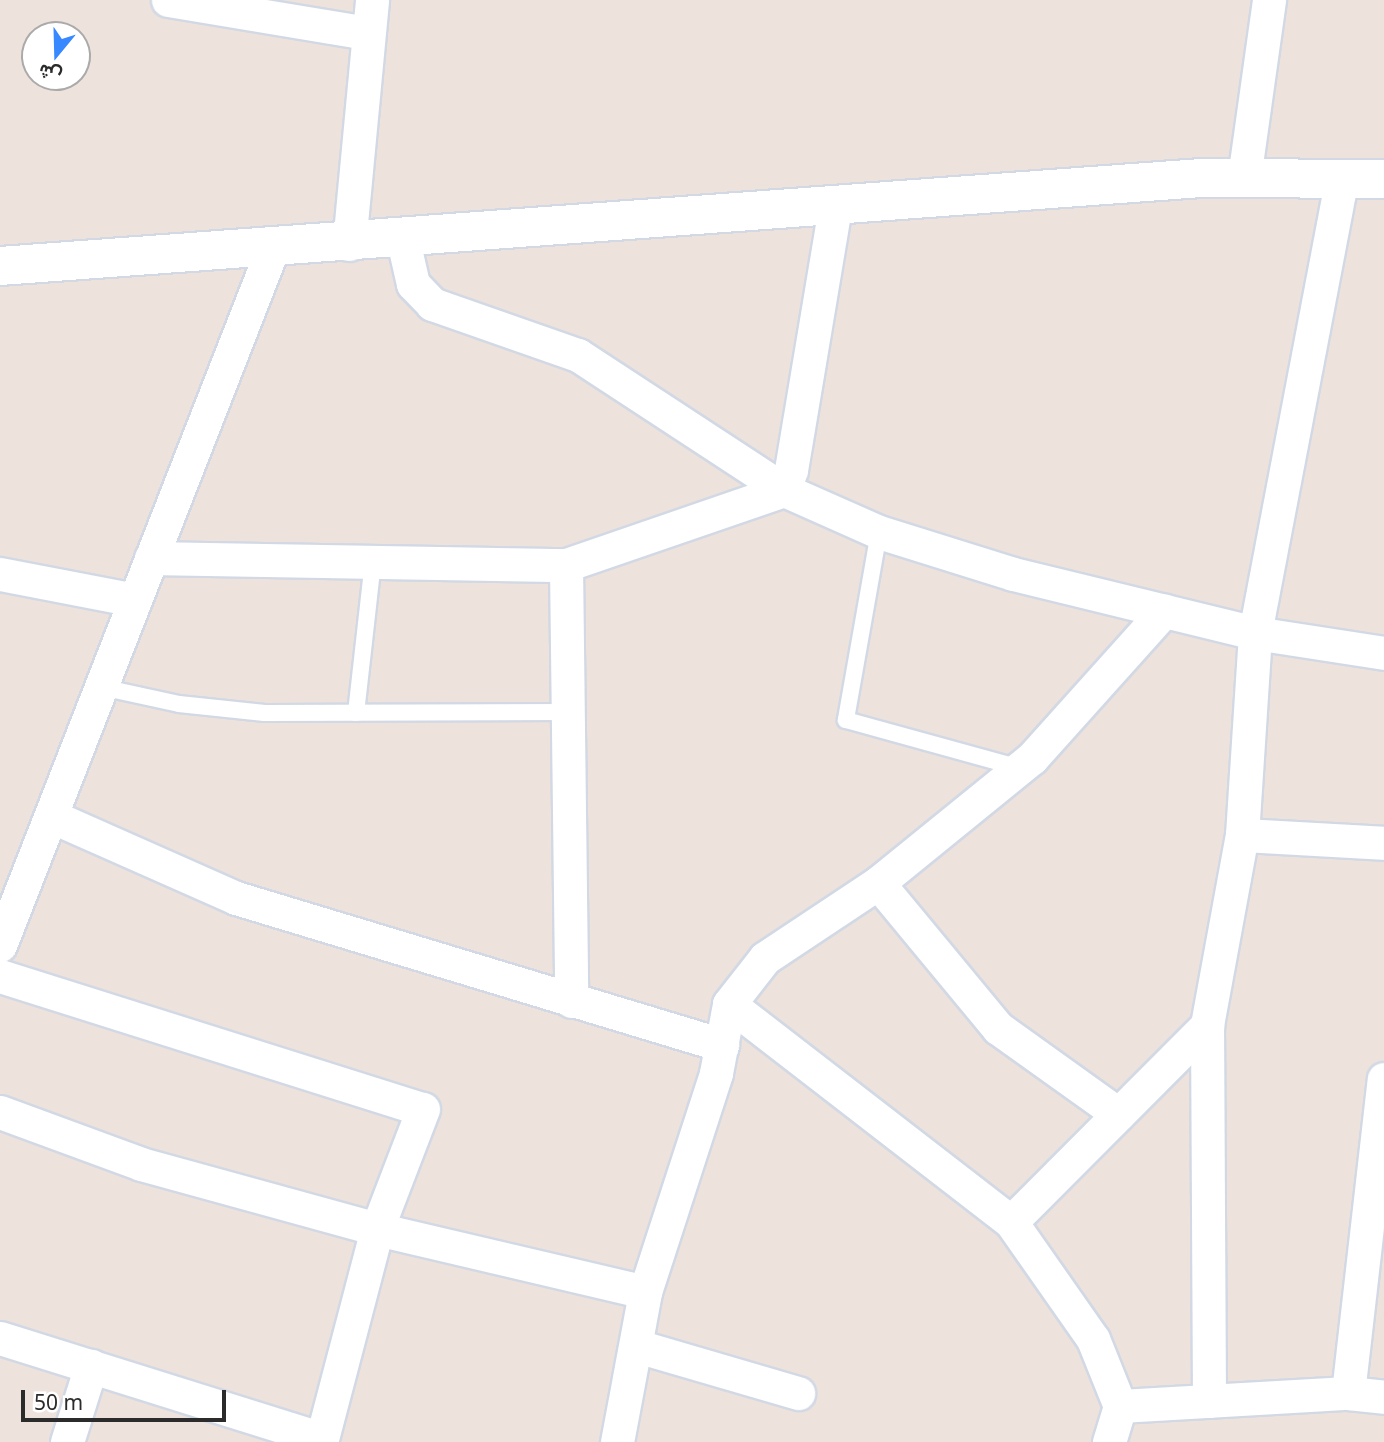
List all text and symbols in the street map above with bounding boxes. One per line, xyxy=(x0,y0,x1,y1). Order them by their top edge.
north arrow xyxy=(21,21,91,91)
text: ش xyxy=(35,58,65,90)
scale bar xyxy=(24,1376,229,1420)
text: 50 m xyxy=(34,1388,83,1416)

